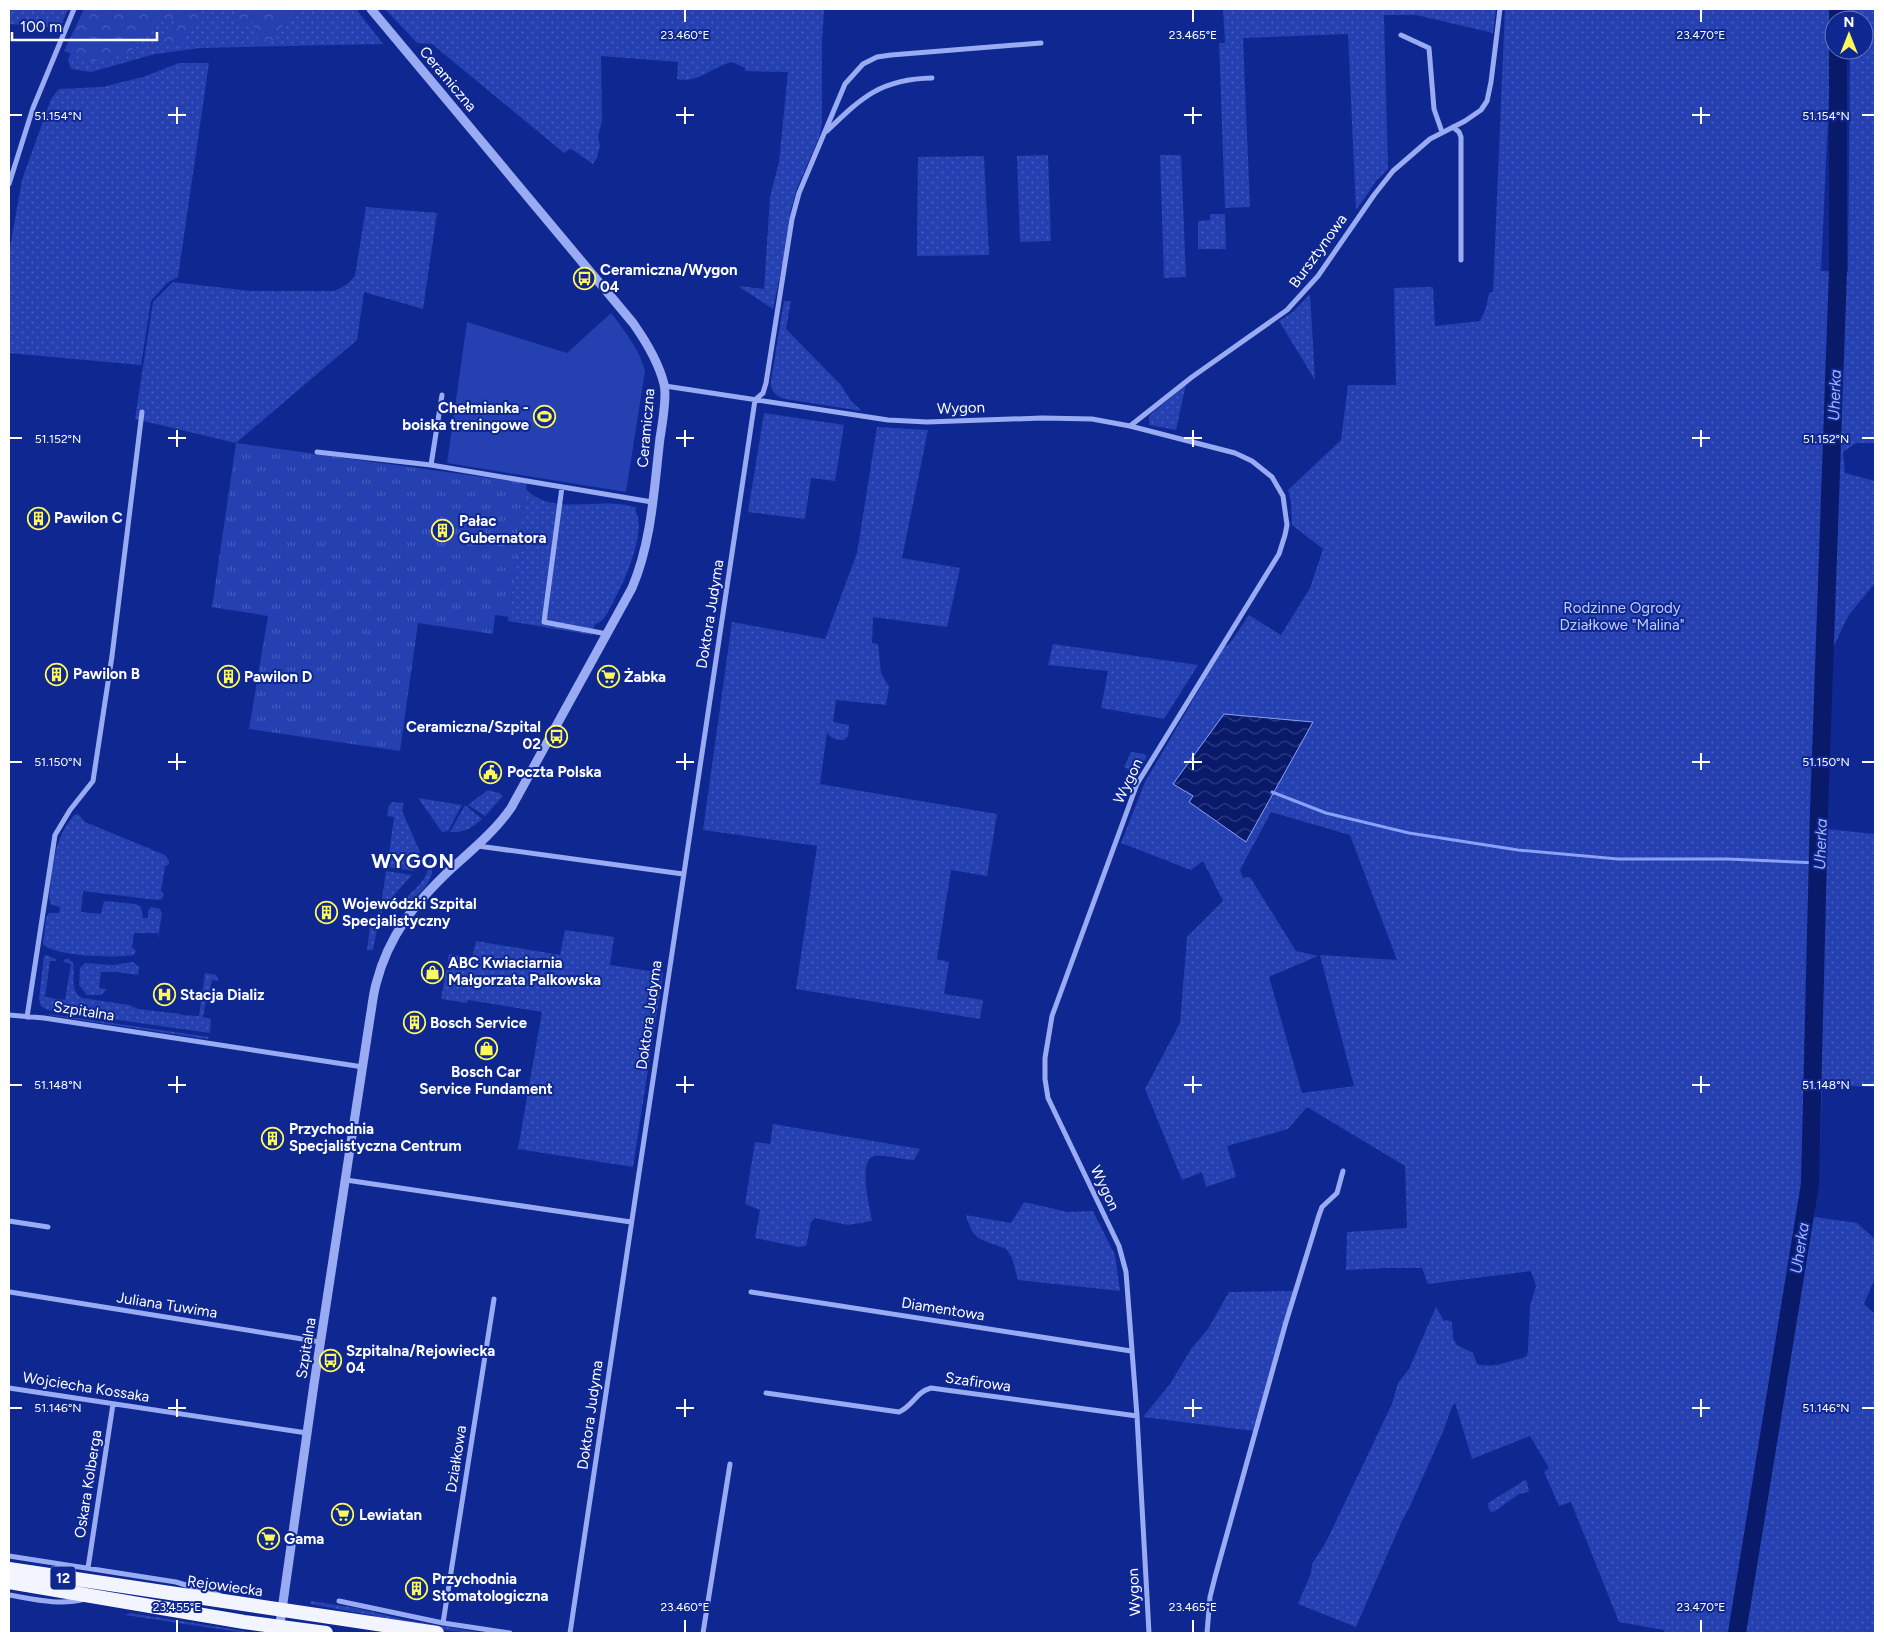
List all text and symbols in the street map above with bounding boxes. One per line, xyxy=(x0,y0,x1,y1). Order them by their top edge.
scale bar xyxy=(12,10,158,42)
north arrow xyxy=(1824,10,1874,60)
text: N xyxy=(1844,14,1854,31)
text: 100 m xyxy=(20,18,62,36)
text: 23.460°E xyxy=(660,28,710,42)
text: 23.465°E xyxy=(1169,28,1217,42)
text: 23.470°E xyxy=(1677,28,1725,42)
street label: Ceramiczna xyxy=(416,43,480,115)
text: 51.154°N xyxy=(34,109,82,123)
text: 51.154°N xyxy=(1802,109,1850,123)
street label: Bursztynowa xyxy=(1285,211,1351,291)
place label: Ceramiczna/Wygon 04 xyxy=(600,261,738,296)
bus stop icon: Ceramiczna/Wygon 04 xyxy=(572,267,596,291)
water label: Uherka xyxy=(1824,369,1845,421)
street label: Ceramiczna xyxy=(634,388,658,468)
street label: Wygon xyxy=(937,398,985,418)
place label: Chełmianka - boiska treningowe xyxy=(402,399,530,434)
sports icon: Chełmianka - boiska treningowe xyxy=(533,405,557,429)
text: 51.152°N xyxy=(35,432,81,446)
text: 51.152°N xyxy=(1803,432,1849,446)
building icon: Pawilon C xyxy=(26,506,50,530)
place label: Pawilon C xyxy=(54,509,123,527)
place label: Pałac Gubernatora xyxy=(459,512,546,547)
building icon: Pałac Gubernatora xyxy=(431,518,455,542)
street label: Doktora Judyma xyxy=(692,558,728,670)
park label: Rodzinne Ogrody Działkowe "Malina" xyxy=(1560,599,1684,634)
building icon: Pawilon B xyxy=(45,662,69,686)
place label: Pawilon B xyxy=(73,665,140,683)
building icon: Pawilon D xyxy=(216,665,240,689)
supermarket icon: Żabka xyxy=(596,665,620,689)
place label: Żabka xyxy=(624,667,666,686)
place label: Pawilon D xyxy=(244,668,312,686)
place label: Ceramiczna/Szpital 02 xyxy=(406,718,541,753)
bus stop icon: Ceramiczna/Szpital 02 xyxy=(545,724,569,748)
text: 51.150°N xyxy=(34,755,82,769)
street label: Wygon xyxy=(1109,755,1147,807)
text: 51.150°N xyxy=(1802,755,1850,769)
public building icon: Poczta Polska xyxy=(479,760,503,784)
place label: Poczta Polska xyxy=(507,763,601,781)
water label: Uherka xyxy=(1810,818,1831,870)
district label: WYGON xyxy=(371,849,455,873)
place label: Wojewódzki Szpital Specjalistyczny xyxy=(342,895,477,930)
building icon: Wojewódzki Szpital Specjalistyczny xyxy=(314,901,338,925)
place label: ABC Kwiaciarnia Małgorzata Palkowska xyxy=(448,954,601,989)
street label: Doktora Judyma xyxy=(632,959,666,1071)
shop icon: ABC Kwiaciarnia Małgorzata Palkowska xyxy=(420,960,444,984)
hospital icon: Stacja Dializ xyxy=(152,983,176,1007)
place label: Stacja Dializ xyxy=(180,986,264,1004)
street label: Szpitalna xyxy=(52,997,116,1025)
building icon: Bosch Service xyxy=(402,1011,426,1035)
place label: Bosch Service xyxy=(430,1014,528,1032)
shop icon: Bosch Car Service Fundament xyxy=(474,1037,498,1061)
place label: Bosch Car Service Fundament xyxy=(419,1063,553,1098)
text: 51.148°N xyxy=(34,1078,82,1092)
text: 51.148°N xyxy=(1802,1078,1850,1092)
place label: Przychodnia Specjalistyczna Centrum xyxy=(289,1120,461,1155)
building icon: Przychodnia Specjalistyczna Centrum xyxy=(261,1126,285,1150)
street label: Wygon xyxy=(1087,1162,1123,1214)
water label: Uherka xyxy=(1786,1221,1813,1275)
street label: Juliana Tuwima xyxy=(115,1288,219,1322)
street label: Diamentowa xyxy=(900,1294,986,1324)
street label: Szpitalna xyxy=(292,1316,320,1380)
place label: Szpitalna/Rejowiecka 04 xyxy=(346,1342,495,1377)
bus stop icon: Szpitalna/Rejowiecka 04 xyxy=(318,1348,342,1372)
street label: Doktora Judyma xyxy=(573,1359,607,1471)
street label: Wojciecha Kossaka xyxy=(21,1368,151,1406)
street label: Szafirowa xyxy=(944,1368,1012,1396)
text: 51.146°N xyxy=(34,1401,82,1415)
text: 51.146°N xyxy=(1802,1401,1850,1415)
street label: Działkowa xyxy=(442,1424,470,1494)
street label: Oskara Kolberga xyxy=(71,1429,105,1539)
supermarket icon: Lewiatan xyxy=(331,1503,355,1527)
place label: Lewiatan xyxy=(359,1506,422,1524)
supermarket icon: Gama xyxy=(256,1527,280,1551)
place label: Gama xyxy=(284,1530,324,1548)
road number: 12 xyxy=(50,1566,76,1590)
street label: Wygon xyxy=(1124,1568,1144,1616)
place label: Przychodnia Stomatologiczna xyxy=(432,1570,549,1605)
street label: Rejowiecka xyxy=(186,1572,264,1600)
building icon: Przychodnia Stomatologiczna xyxy=(404,1576,428,1600)
text: 23.455°E xyxy=(153,1600,201,1614)
text: 23.460°E xyxy=(660,1600,710,1614)
text: 23.465°E xyxy=(1169,1600,1217,1614)
text: 23.470°E xyxy=(1677,1600,1725,1614)

